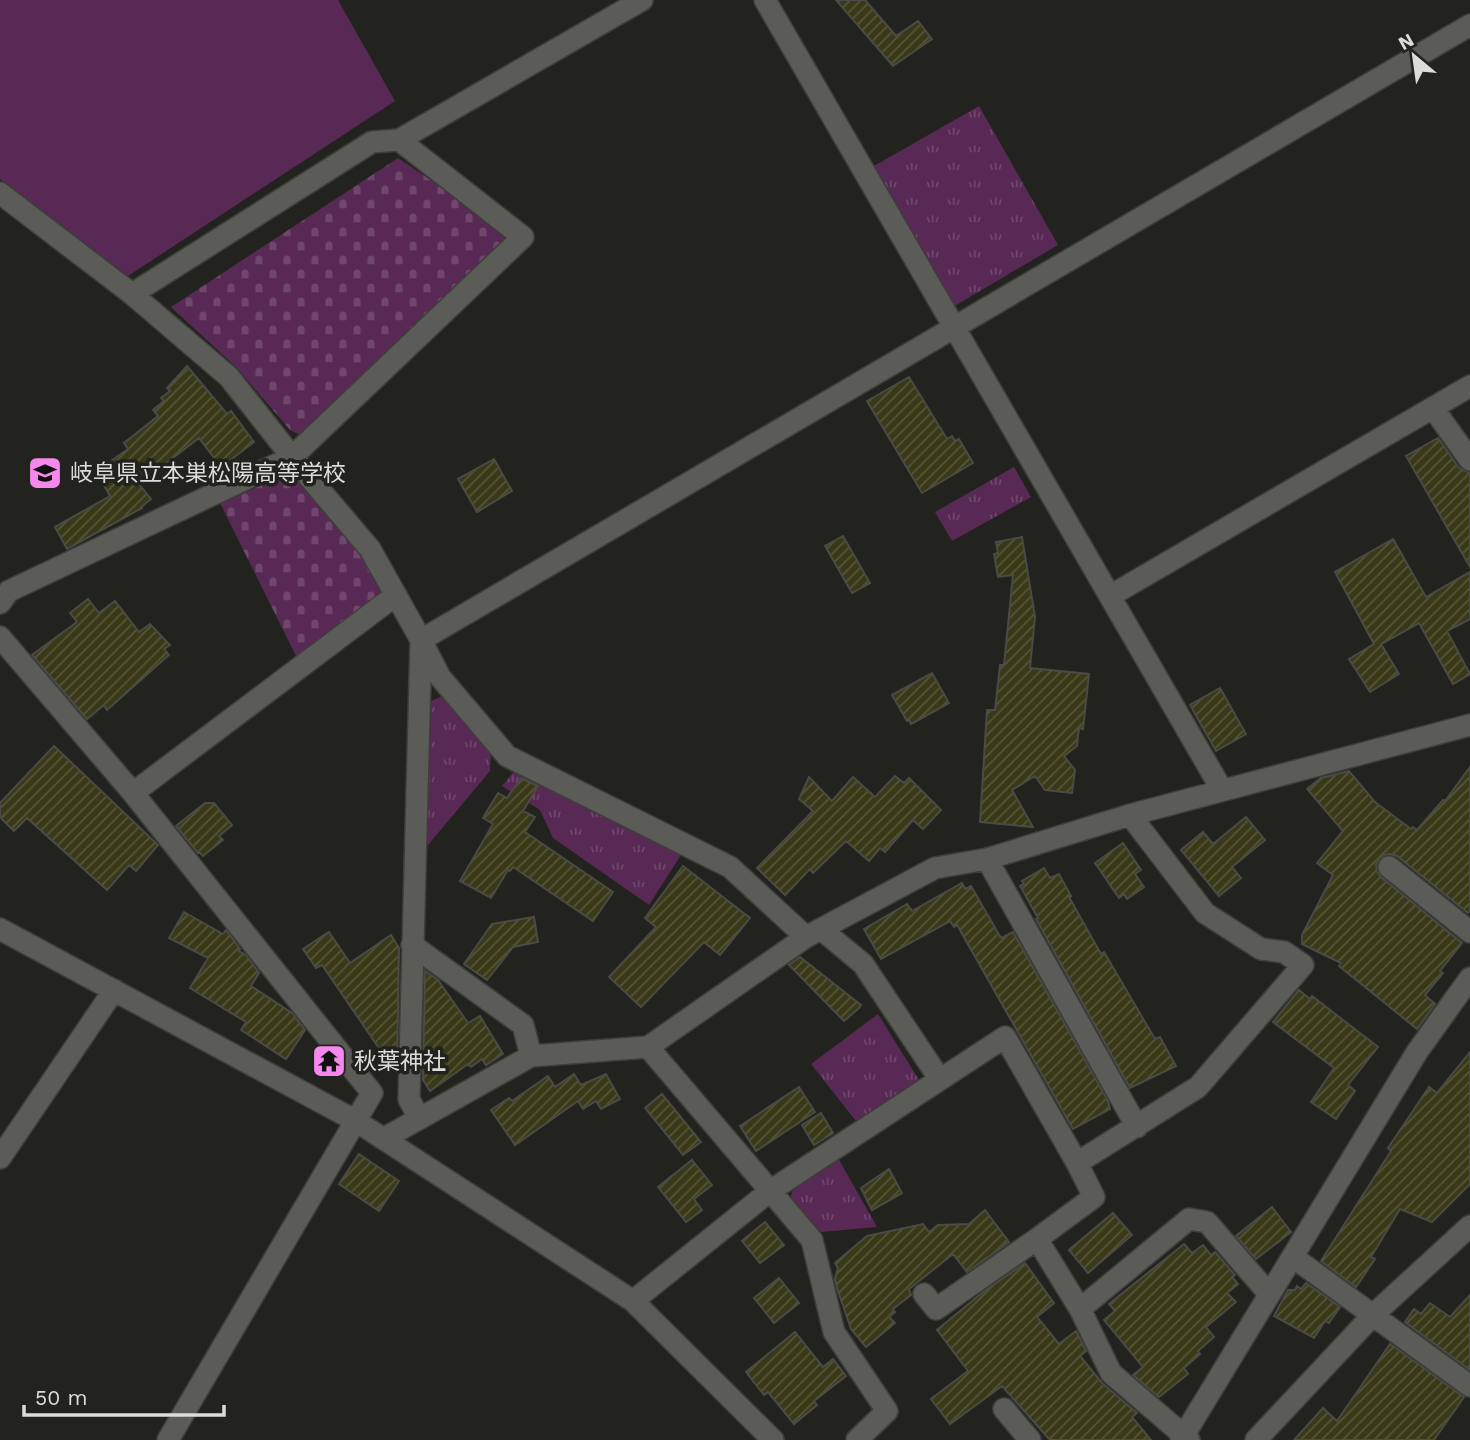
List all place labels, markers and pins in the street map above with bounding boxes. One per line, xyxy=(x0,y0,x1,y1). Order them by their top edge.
school or university icon: 岐阜県立本巣松陽高等学校 xyxy=(26,454,64,492)
place label: 岐阜県立本巣松陽高等学校 xyxy=(70,460,346,487)
temple icon: 秋葉神社 xyxy=(310,1042,348,1080)
place label: 秋葉神社 xyxy=(354,1048,446,1075)

